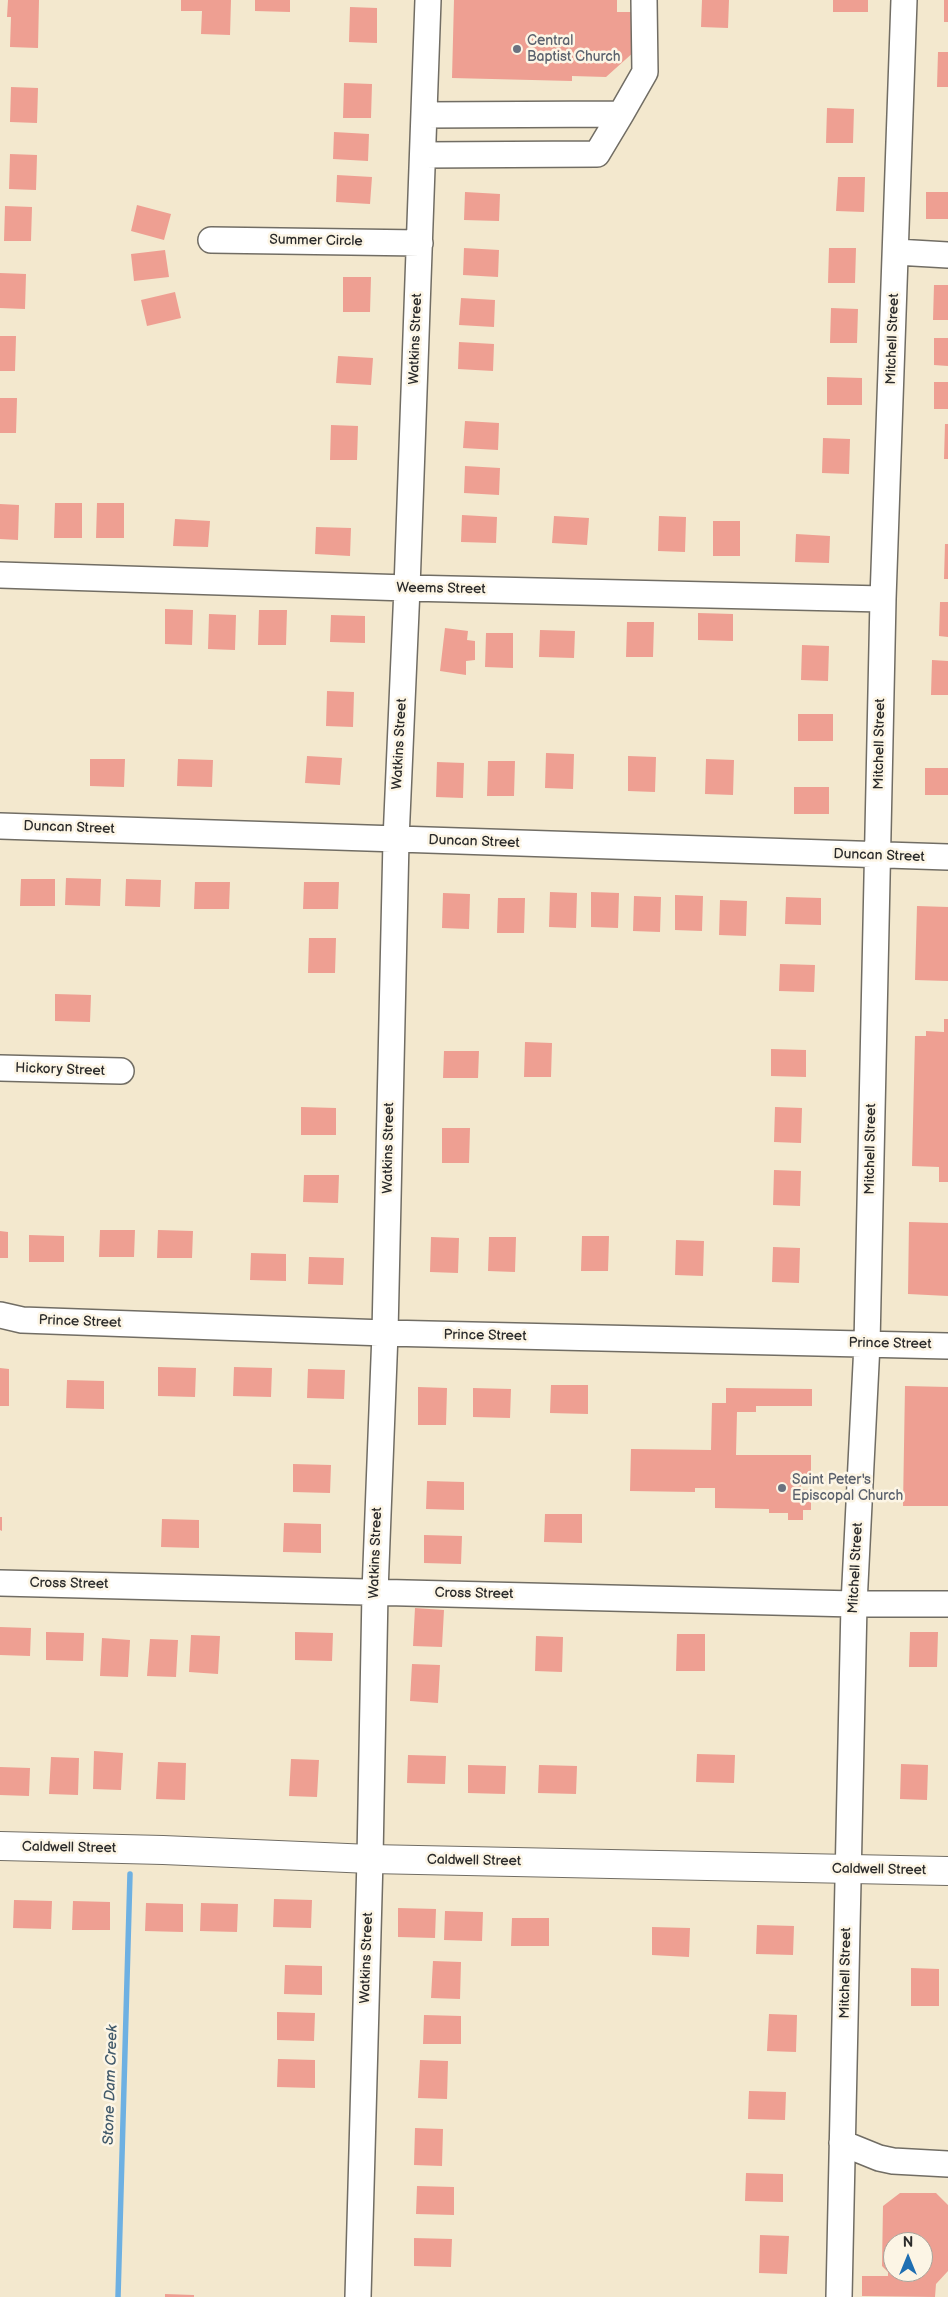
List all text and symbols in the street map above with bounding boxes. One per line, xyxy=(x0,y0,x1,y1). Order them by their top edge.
place label: Central Baptist Church xyxy=(527,33,620,65)
marker: Central Baptist Church xyxy=(511,43,523,55)
street label: Summer Circle xyxy=(269,232,363,250)
street label: Watkins Street xyxy=(406,293,426,385)
street label: Mitchell Street xyxy=(883,293,903,385)
street label: Weems Street xyxy=(396,580,486,598)
street label: Watkins Street xyxy=(389,698,411,790)
street label: Mitchell Street xyxy=(871,698,889,790)
street label: Duncan Street xyxy=(23,818,115,838)
street label: Duncan Street xyxy=(428,832,520,852)
street label: Duncan Street xyxy=(833,846,925,866)
street label: Hickory Street xyxy=(15,1060,105,1080)
street label: Watkins Street xyxy=(380,1102,398,1194)
street label: Mitchell Street xyxy=(862,1103,880,1195)
street label: Prince Street xyxy=(38,1312,122,1332)
street label: Prince Street xyxy=(443,1327,527,1345)
street label: Prince Street xyxy=(848,1335,932,1353)
place label: Saint Peter's Episcopal Church xyxy=(792,1472,903,1504)
marker: Saint Peter's Episcopal Church xyxy=(776,1482,788,1494)
street label: Watkins Street xyxy=(366,1507,386,1599)
street label: Mitchell Street xyxy=(845,1522,867,1614)
street label: Cross Street xyxy=(29,1575,109,1593)
street label: Cross Street xyxy=(434,1585,514,1603)
street label: Caldwell Street xyxy=(22,1839,116,1857)
street label: Caldwell Street xyxy=(427,1852,521,1870)
street label: Caldwell Street xyxy=(832,1861,926,1879)
street label: Watkins Street xyxy=(357,1912,377,2004)
street label: Mitchell Street xyxy=(837,1927,855,2019)
water label: Stone Dam Creek xyxy=(100,2025,122,2145)
north arrow xyxy=(883,2232,933,2282)
text: N xyxy=(903,2234,913,2251)

